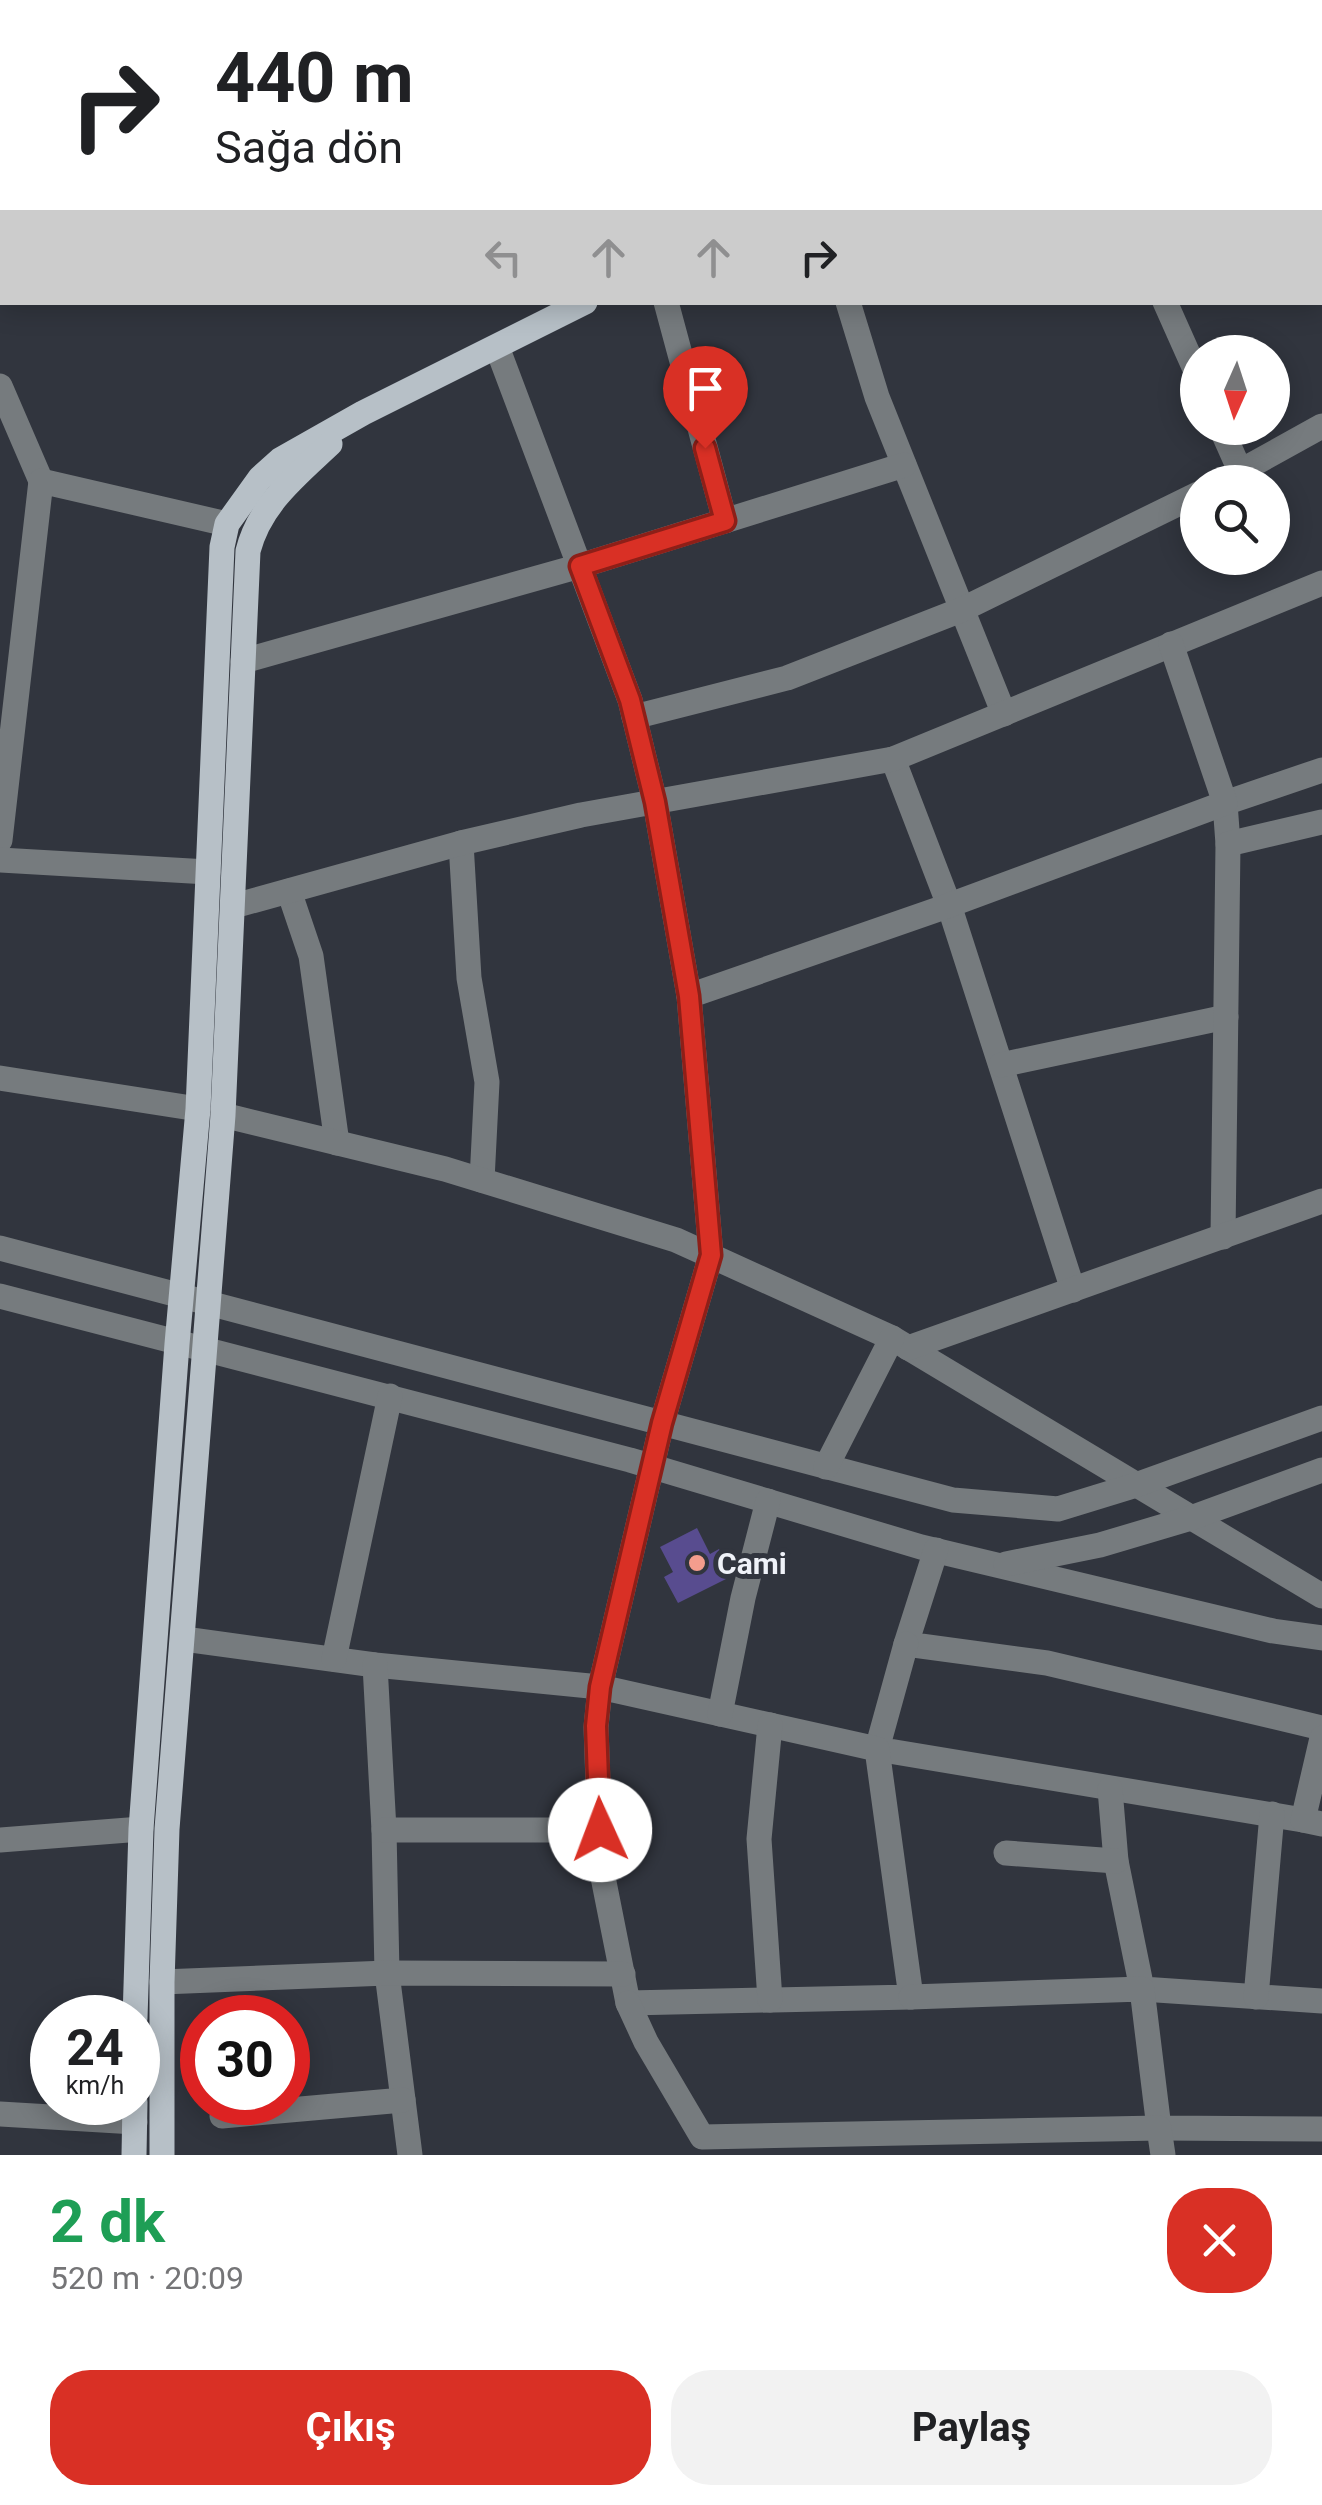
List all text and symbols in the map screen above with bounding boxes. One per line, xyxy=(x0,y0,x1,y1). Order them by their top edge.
text: 440 m xyxy=(215,37,414,119)
icon: right xyxy=(50,40,180,170)
text: Sağa dön xyxy=(215,121,403,174)
icon: left xyxy=(476,230,531,285)
icon: ahead xyxy=(581,230,636,285)
icon: ahead xyxy=(686,230,741,285)
icon: right xyxy=(791,230,846,285)
north arrow xyxy=(1180,335,1290,445)
map controls xyxy=(1180,335,1290,575)
pin xyxy=(663,346,748,449)
icon: arrive xyxy=(678,361,733,416)
button: search xyxy=(1180,465,1290,575)
place label: Cami xyxy=(717,1546,787,1581)
marker: Cami xyxy=(686,1552,708,1574)
position arrow xyxy=(548,1778,652,1882)
speed limit sign: 30 xyxy=(180,1995,310,2125)
text: 24 xyxy=(66,2019,124,2077)
text: km/h xyxy=(66,2071,124,2100)
text: 2 dk xyxy=(50,2186,165,2257)
button: close xyxy=(1167,2188,1272,2293)
text: 520 m · 20:09 xyxy=(50,2259,244,2297)
button: Çıkış xyxy=(50,2370,651,2485)
button: Paylaş xyxy=(671,2370,1272,2485)

